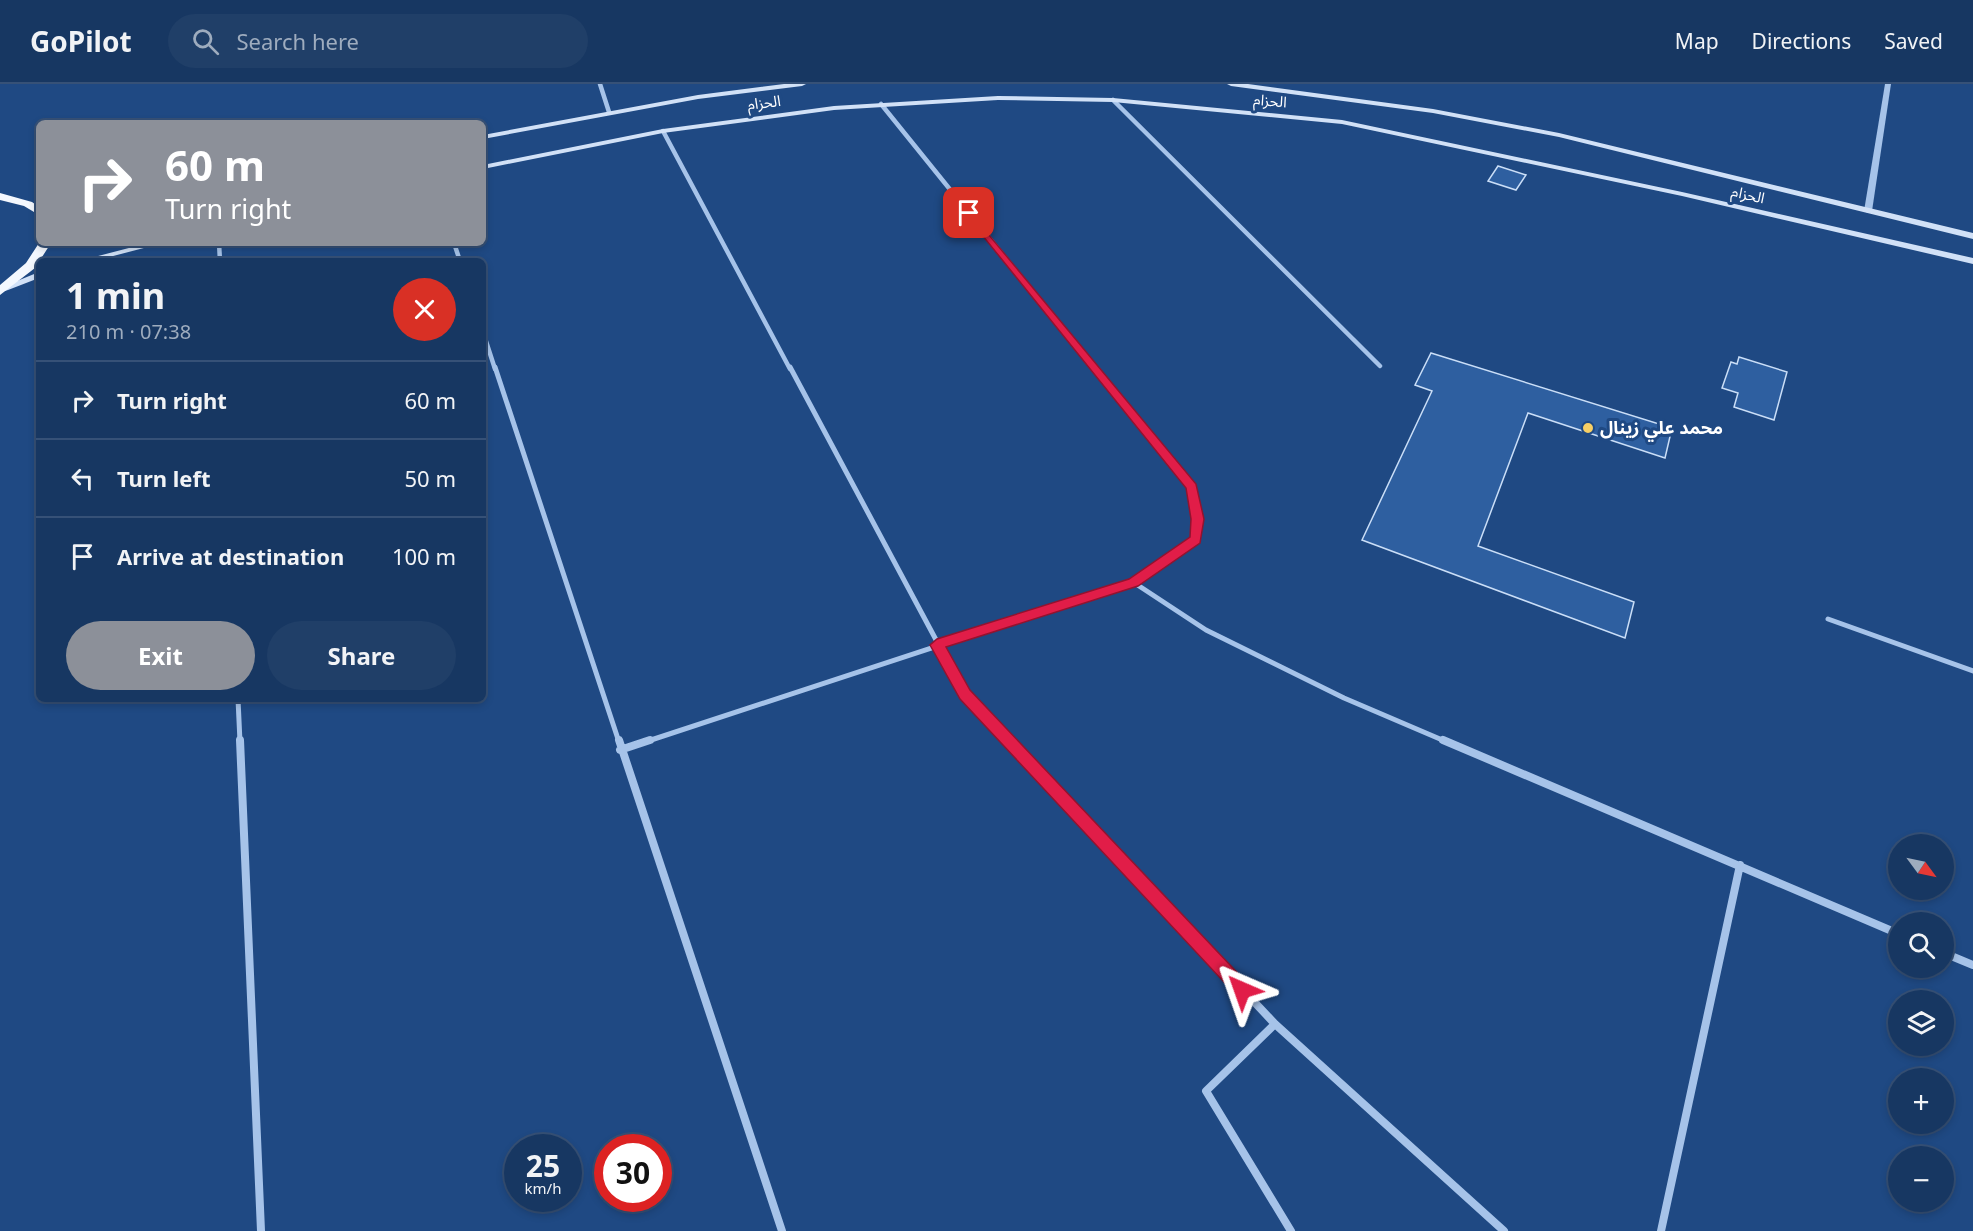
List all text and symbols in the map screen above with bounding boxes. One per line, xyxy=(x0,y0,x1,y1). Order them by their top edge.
search box xyxy=(168,14,588,68)
text: GoPilot xyxy=(30,22,132,60)
icon: search xyxy=(189,25,222,58)
text: Search here xyxy=(237,26,359,56)
text: Map xyxy=(1675,27,1719,55)
text: Directions xyxy=(1752,27,1851,55)
text: Saved xyxy=(1884,27,1943,55)
street label: الحزام xyxy=(1252,89,1288,113)
street label: الحزام xyxy=(746,90,782,116)
text: 60 m xyxy=(165,136,265,193)
icon: right xyxy=(66,144,144,222)
street label: الحزام xyxy=(1729,181,1767,209)
pin xyxy=(943,187,994,238)
text: Turn right xyxy=(165,190,291,227)
icon: arrive xyxy=(952,196,985,229)
text: 1 min xyxy=(66,271,165,320)
button: close xyxy=(393,278,456,341)
text: 210 m · 07:38 xyxy=(66,318,191,345)
icon: right xyxy=(66,384,99,417)
text: Turn right xyxy=(117,385,227,415)
text: 60 m xyxy=(405,385,456,415)
place label: محمد علي زينال xyxy=(1600,415,1723,442)
marker: محمد علي زينال xyxy=(1581,421,1595,435)
icon: left xyxy=(66,462,99,495)
text: Turn left xyxy=(117,463,211,493)
text: 50 m xyxy=(405,463,456,493)
icon: arrive xyxy=(66,540,99,573)
text: Arrive at destination xyxy=(117,541,344,571)
text: 100 m xyxy=(392,541,456,571)
button: Exit xyxy=(66,621,255,690)
button: Share xyxy=(267,621,456,690)
north arrow xyxy=(1888,834,1954,900)
map controls xyxy=(1888,834,1954,1212)
button: search xyxy=(1888,912,1954,978)
position arrow xyxy=(1210,958,1274,1022)
button: layers xyxy=(1888,990,1954,1056)
button: + xyxy=(1888,1068,1954,1134)
speed limit sign: 30 xyxy=(594,1134,672,1212)
text: 25 xyxy=(526,1145,560,1186)
button: − xyxy=(1888,1146,1954,1212)
text: km/h xyxy=(525,1178,561,1198)

